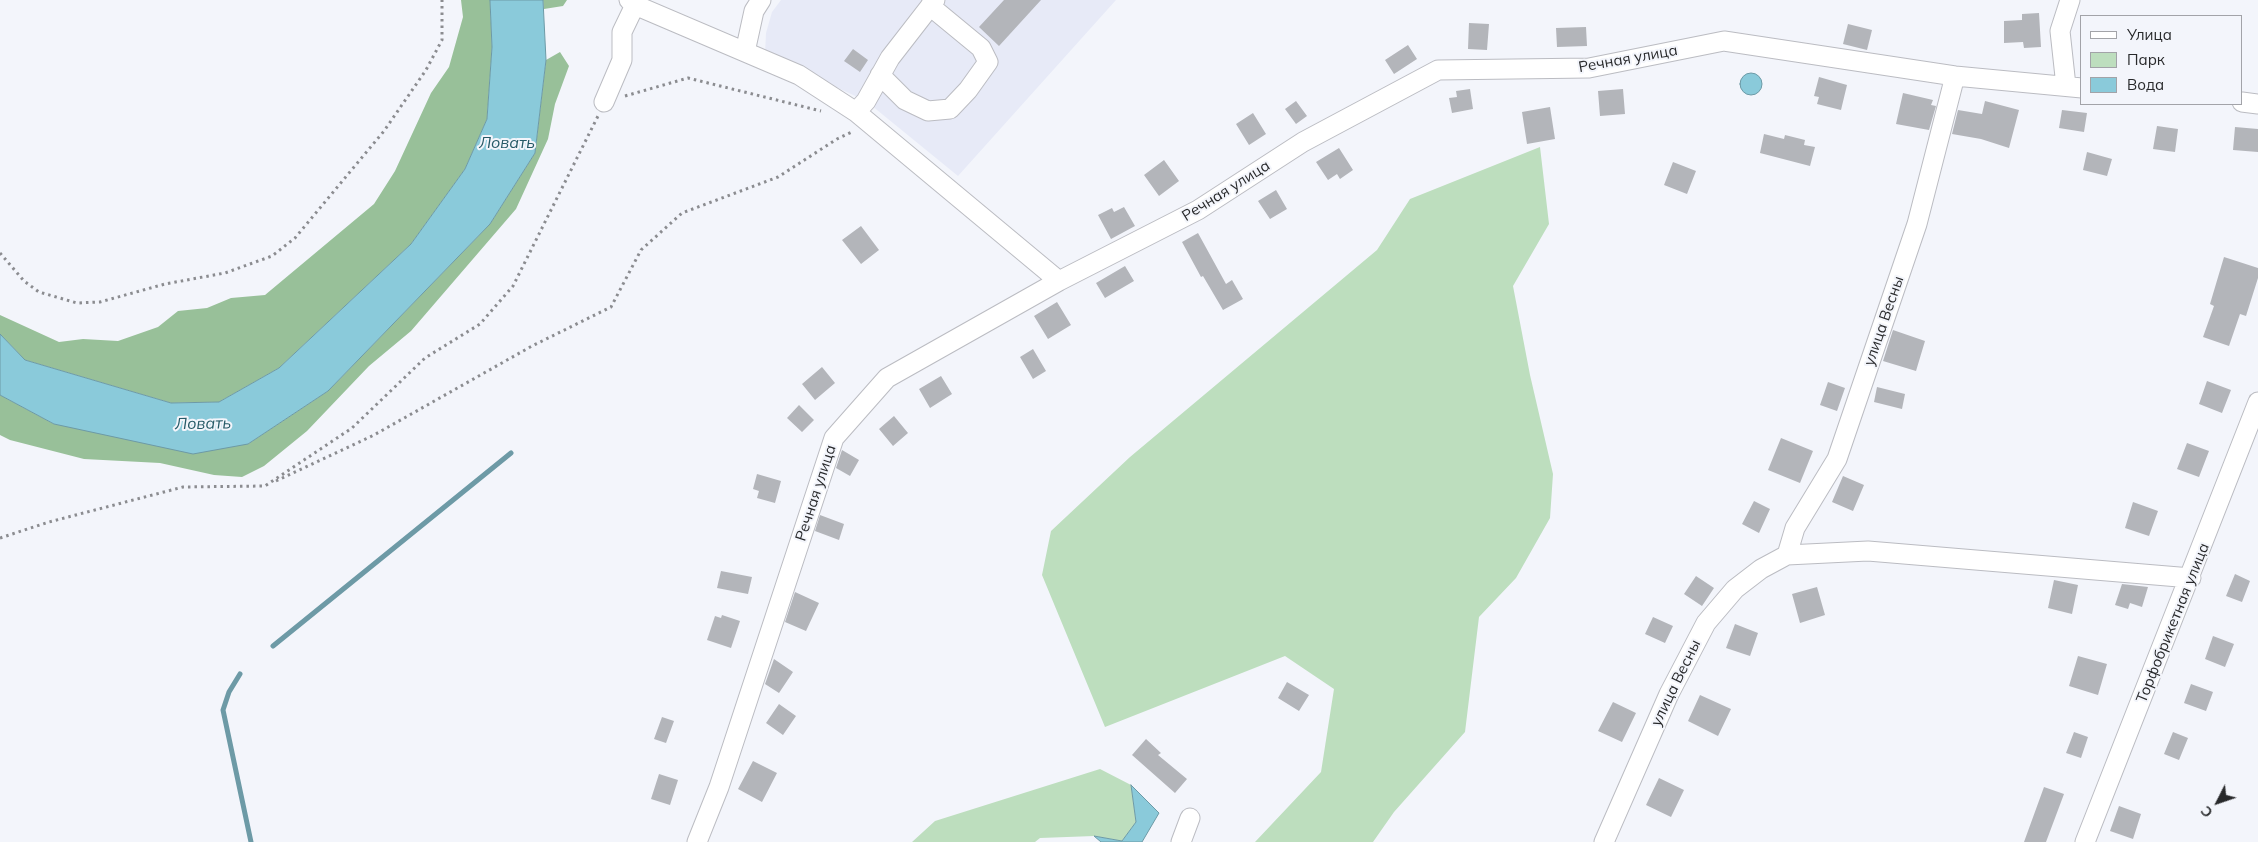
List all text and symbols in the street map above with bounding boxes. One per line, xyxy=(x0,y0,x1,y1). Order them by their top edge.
legend xyxy=(2080,15,2243,105)
text: Улица xyxy=(2127,25,2172,44)
street label: Речная улица xyxy=(1577,41,1679,77)
text: Парк xyxy=(2127,50,2165,69)
text: Вода xyxy=(2127,75,2164,94)
water label: Ловать xyxy=(479,133,535,153)
street label: Речная улица xyxy=(1179,157,1273,225)
street label: улица Весны xyxy=(1860,274,1908,368)
water label: Ловать xyxy=(175,414,231,434)
street label: Речная улица xyxy=(792,443,840,543)
street label: Торфобрикетная улица xyxy=(2133,540,2213,706)
street label: улица Весны xyxy=(1647,637,1705,729)
north arrow xyxy=(2193,777,2243,827)
text: С xyxy=(2197,802,2217,821)

